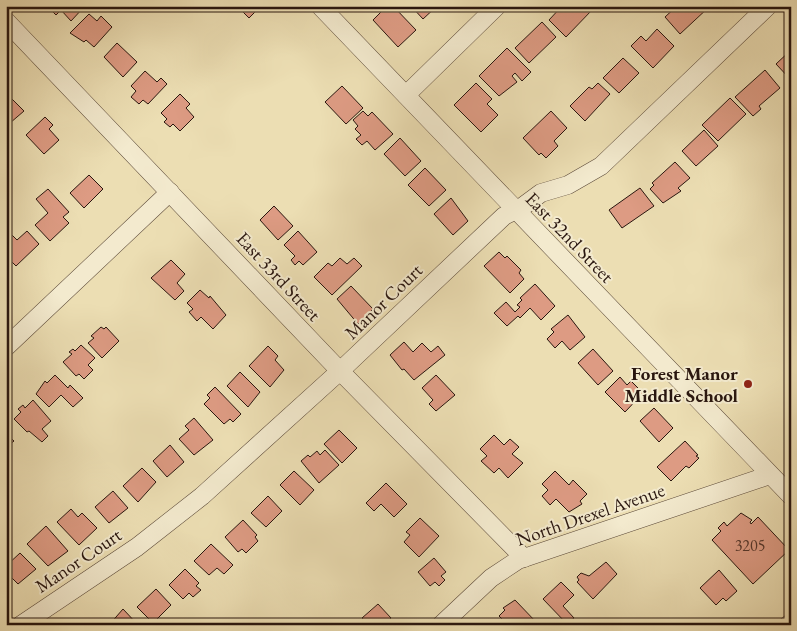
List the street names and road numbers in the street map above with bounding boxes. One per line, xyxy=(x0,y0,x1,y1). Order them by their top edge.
street label: East 32nd Street xyxy=(520,187,619,288)
street label: East 33rd Street xyxy=(231,226,326,326)
street label: Manor Court xyxy=(339,258,428,345)
street label: North Drexel Avenue xyxy=(512,477,668,552)
street label: Manor Court xyxy=(30,522,126,598)

